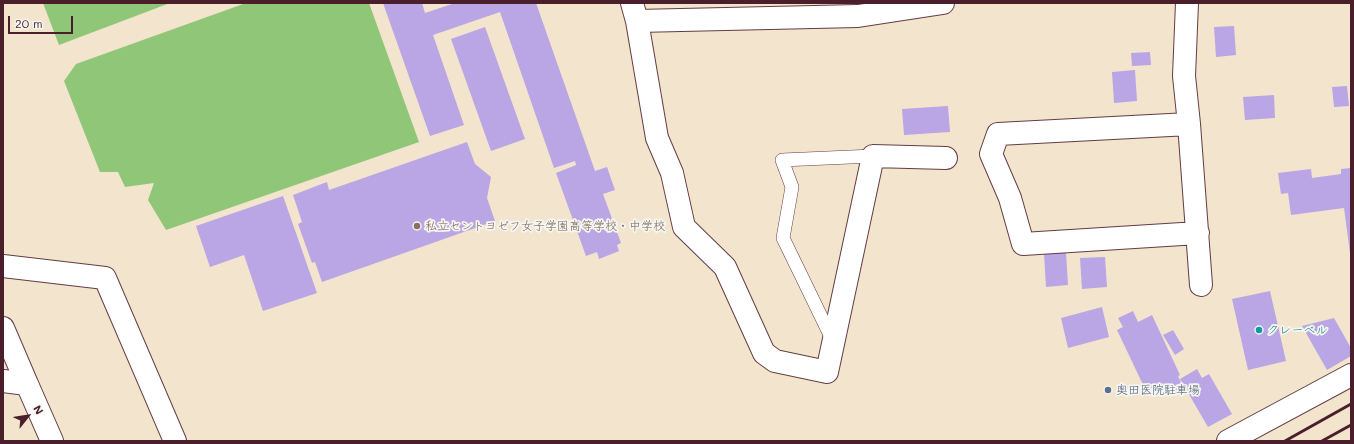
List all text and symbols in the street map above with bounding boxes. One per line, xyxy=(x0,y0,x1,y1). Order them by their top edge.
scale bar xyxy=(10,8,75,34)
text: 20 m xyxy=(15,15,43,31)
place label: 私立セントヨゼフ女子学園高等学校・中学校 xyxy=(425,219,665,233)
marker: 私立セントヨゼフ女子学園高等学校・中学校 xyxy=(412,221,422,231)
place label: クレーベル xyxy=(1267,323,1327,337)
marker: クレーベル xyxy=(1254,325,1264,335)
place label: 奥田医院駐車場 xyxy=(1116,383,1200,397)
marker: 奥田医院駐車場 xyxy=(1103,385,1113,395)
north arrow xyxy=(8,396,48,436)
text: N xyxy=(30,402,47,417)

